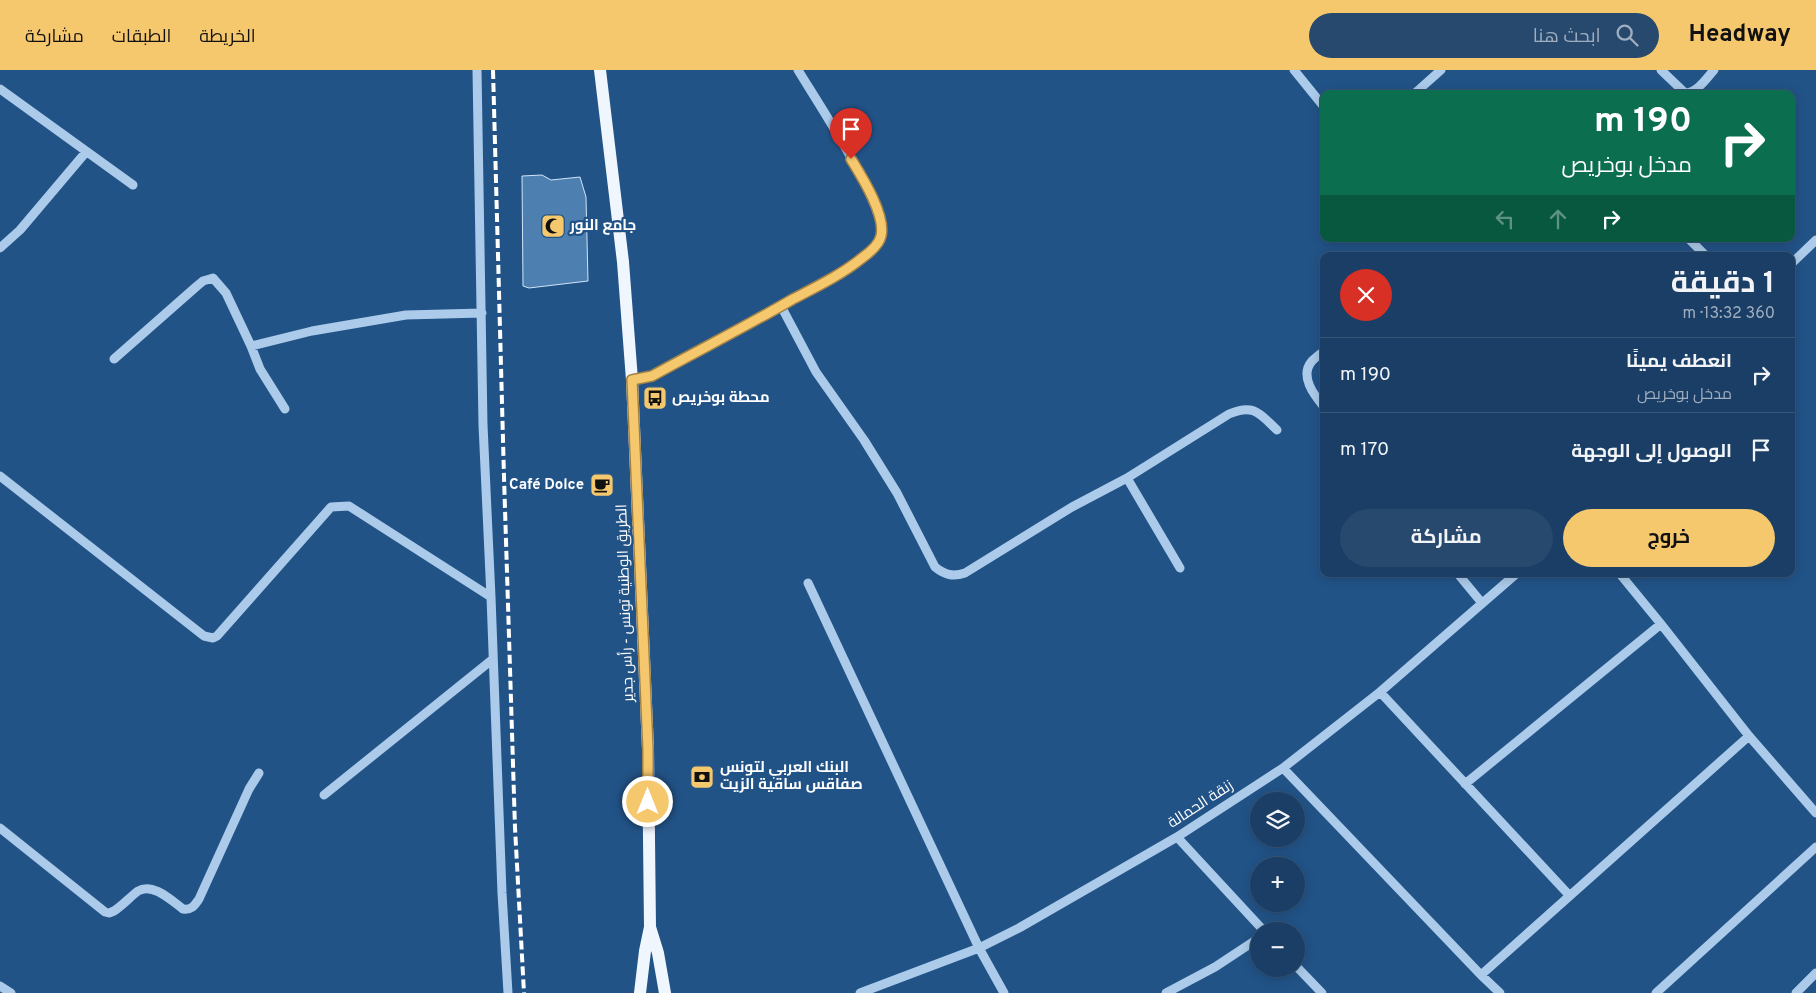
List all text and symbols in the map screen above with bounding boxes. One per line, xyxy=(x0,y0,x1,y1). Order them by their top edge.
search box xyxy=(1309,13,1659,58)
text: Headway xyxy=(1689,20,1791,50)
icon: search xyxy=(1613,21,1641,49)
text: ابحث هنا xyxy=(1533,25,1601,49)
text: مشاركة xyxy=(25,26,84,49)
text: الطبقات xyxy=(112,26,171,49)
text: الخريطة xyxy=(199,26,256,49)
text: 190 m xyxy=(1594,100,1692,144)
pin xyxy=(830,108,872,159)
icon: right xyxy=(1710,110,1775,175)
icon: arrive xyxy=(837,115,865,143)
text: مدخل بوخريص xyxy=(1561,153,1692,180)
icon: left xyxy=(1491,205,1519,233)
icon: ahead xyxy=(1544,205,1572,233)
icon: right xyxy=(1597,205,1625,233)
mosque icon: جامع النور xyxy=(540,213,566,239)
place label: جامع النور xyxy=(569,217,636,236)
text: 1 دقيقة xyxy=(1671,266,1775,303)
button: close xyxy=(1340,269,1392,321)
text: 360 m · 13:32 xyxy=(1682,304,1775,324)
text: انعطف يمينًا xyxy=(1626,350,1732,374)
icon: right xyxy=(1747,361,1775,389)
text: 190 m xyxy=(1340,363,1391,387)
bus stop icon: محطة بوخريص xyxy=(642,385,668,411)
text: مدخل بوخريص xyxy=(1637,385,1732,405)
place label: محطة بوخريص xyxy=(672,389,770,408)
icon: arrive xyxy=(1747,436,1775,464)
text: 170 m xyxy=(1340,438,1389,462)
text: الوصول إلى الوجهة xyxy=(1571,440,1732,464)
cafe icon: Café Dolce xyxy=(589,472,615,498)
place label: Café Dolce xyxy=(509,476,584,495)
street label: الطريق الوطنية تونس - رأس جدير xyxy=(611,504,639,703)
button: مشاركة xyxy=(1340,509,1553,567)
button: خروج xyxy=(1563,509,1775,567)
place label: البنك العربي لتونس صفاقس ساقية الزيت xyxy=(720,759,863,795)
bank icon: البنك العربي لتونس صفاقس ساقية الزيت xyxy=(689,764,715,790)
position arrow xyxy=(621,775,673,827)
street label: زنقة الحمالة xyxy=(1165,777,1237,833)
map controls xyxy=(1250,792,1305,977)
button: layers xyxy=(1250,792,1305,847)
button: + xyxy=(1250,857,1305,912)
button: − xyxy=(1250,922,1305,977)

